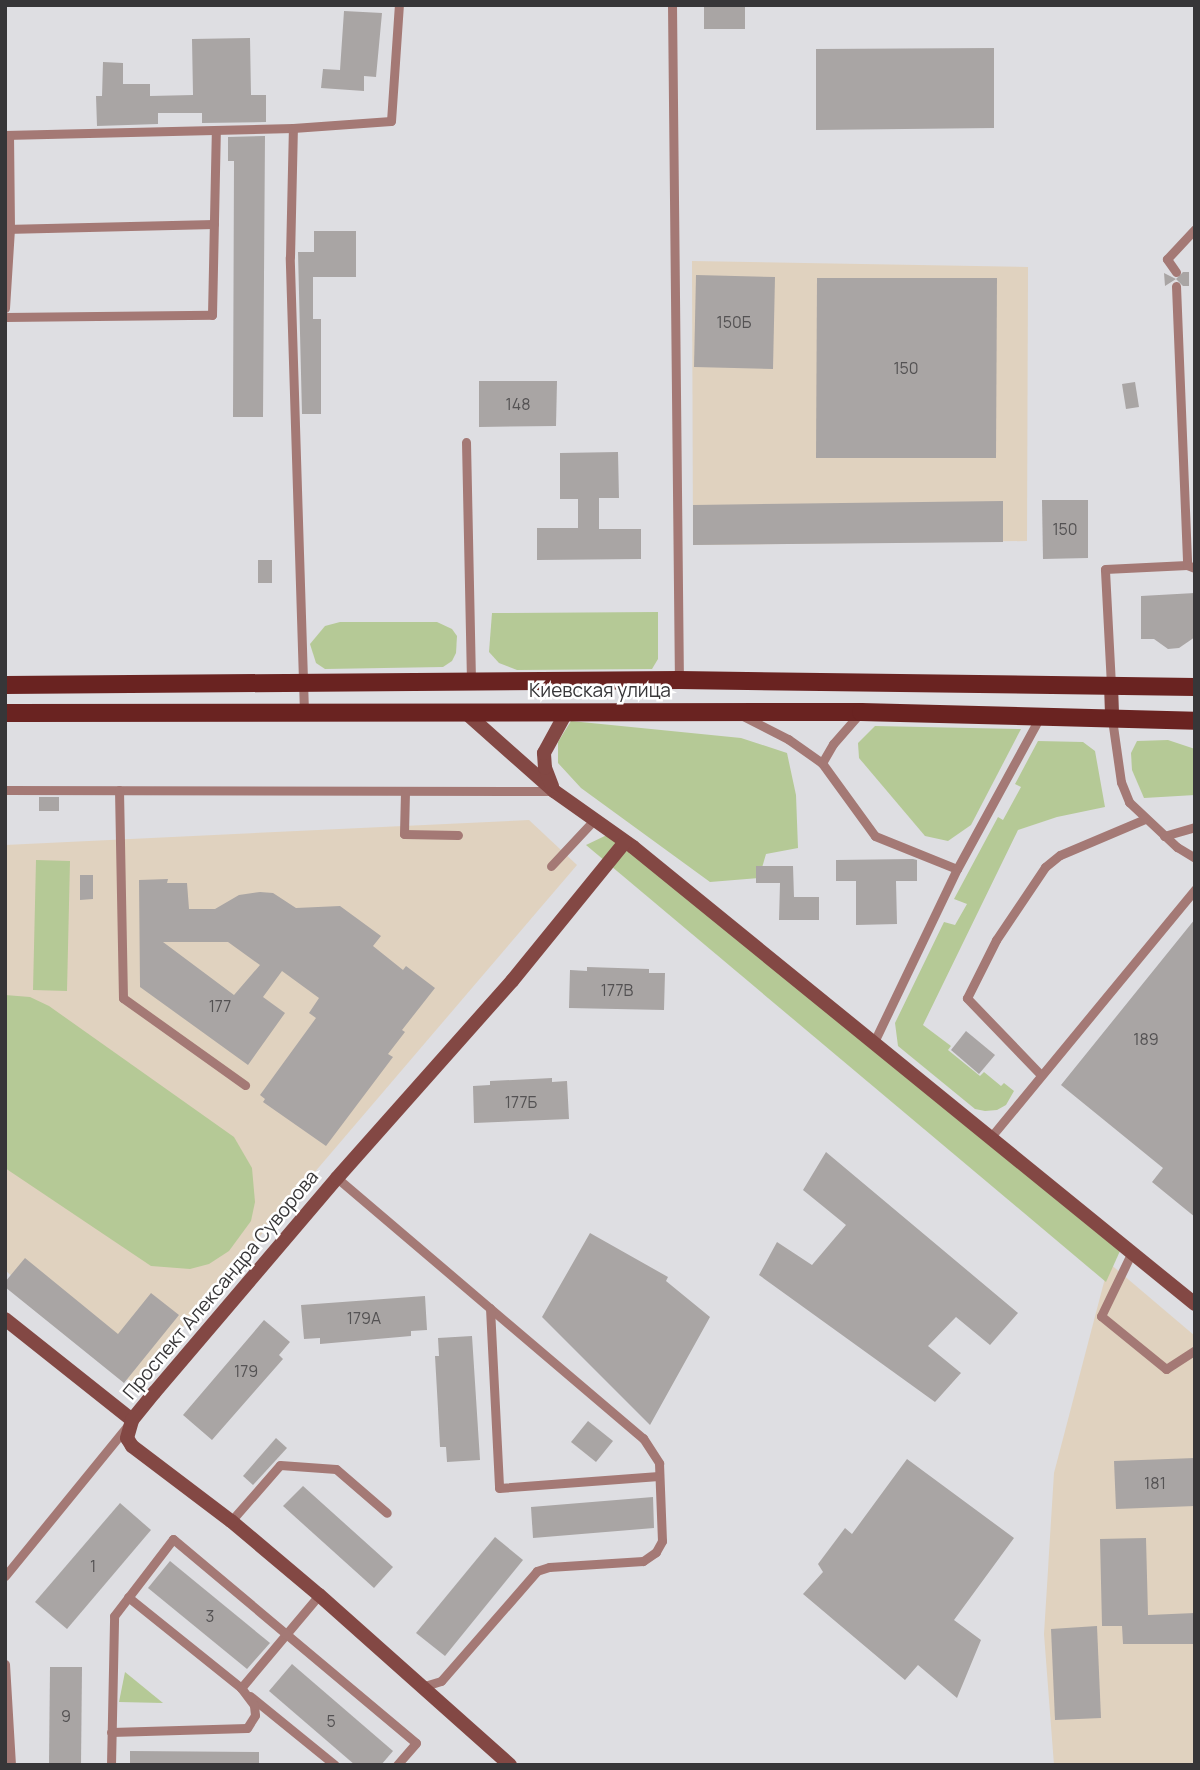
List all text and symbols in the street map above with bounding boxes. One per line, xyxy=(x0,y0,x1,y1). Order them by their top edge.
house number: 150Б xyxy=(717,312,751,332)
house number: 150 xyxy=(893,358,919,378)
house number: 148 xyxy=(506,394,530,414)
house number: 150 xyxy=(1052,519,1078,539)
street label: Киевская улица xyxy=(529,680,671,702)
house number: 177В xyxy=(601,980,633,1000)
house number: 177 xyxy=(209,996,231,1016)
house number: 189 xyxy=(1133,1029,1159,1049)
house number: 177Б xyxy=(505,1092,537,1112)
street label: Проспект Александра Суворова xyxy=(119,1166,323,1404)
house number: 179А xyxy=(347,1308,381,1328)
house number: 179 xyxy=(234,1361,258,1381)
house number: 181 xyxy=(1144,1473,1166,1493)
house number: 1 xyxy=(90,1556,96,1576)
house number: 3 xyxy=(206,1606,214,1626)
house number: 9 xyxy=(61,1706,71,1726)
house number: 5 xyxy=(326,1711,336,1731)

